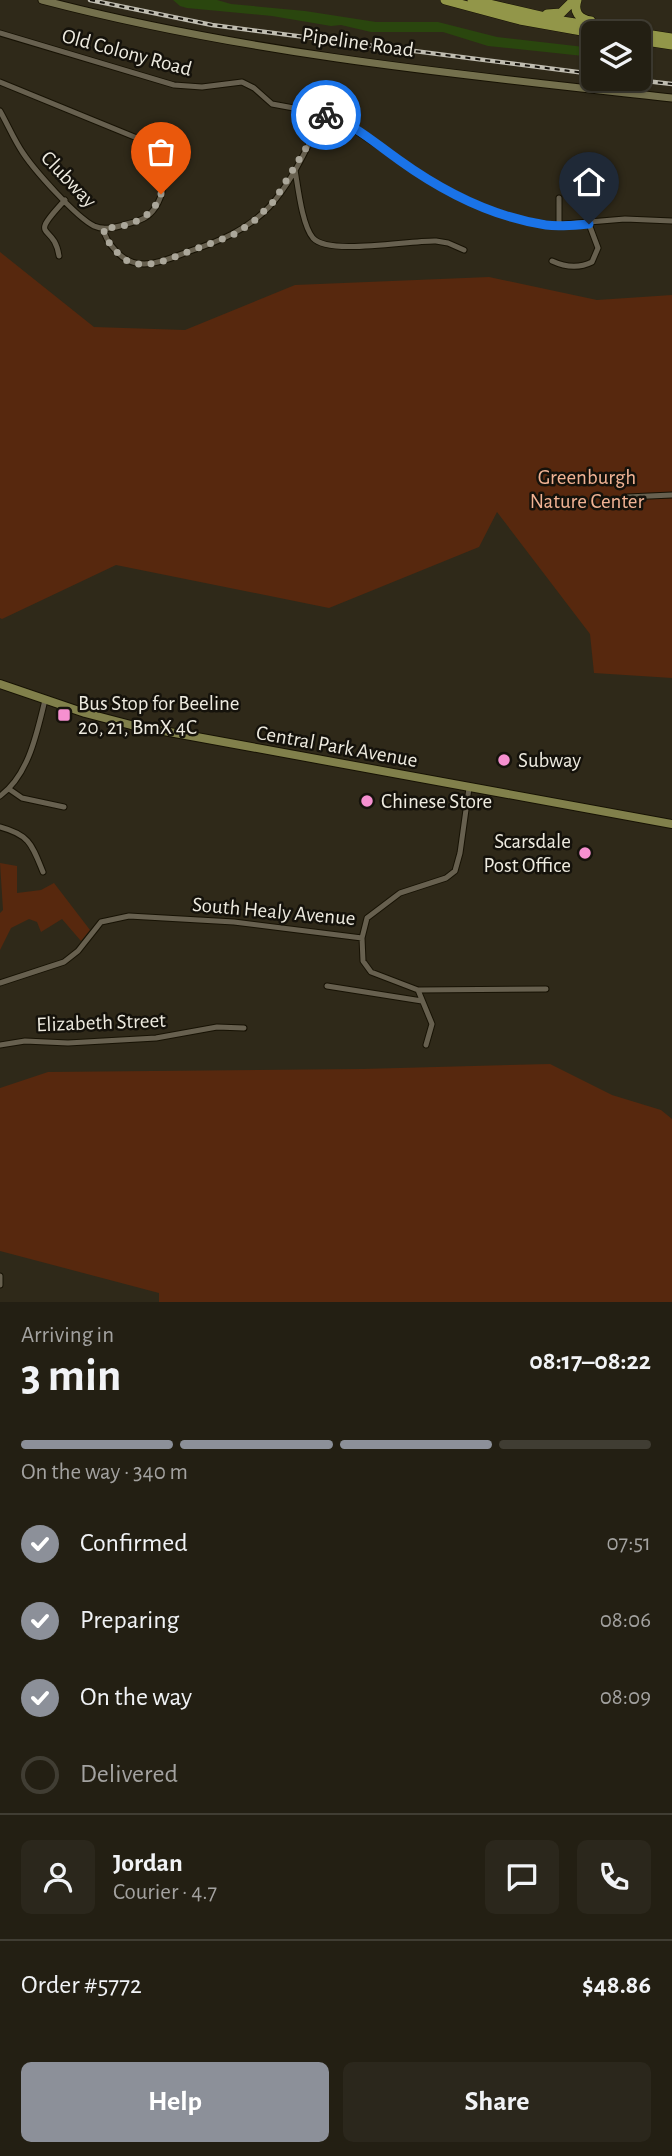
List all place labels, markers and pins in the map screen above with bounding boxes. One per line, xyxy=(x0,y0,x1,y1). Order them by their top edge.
pin xyxy=(131,122,191,194)
pin xyxy=(559,152,619,224)
place label: Bus Stop for Beeline 20, 21, BmX 4C xyxy=(78,693,240,738)
marker: Bus Stop for Beeline 20, 21, BmX 4C xyxy=(56,707,72,723)
place label: Subway xyxy=(518,750,581,771)
marker: Subway xyxy=(496,752,512,768)
place label: Chinese Store xyxy=(381,791,492,812)
marker: Chinese Store xyxy=(359,793,375,809)
place label: Scarsdale Post Office xyxy=(484,831,571,876)
marker: Scarsdale Post Office xyxy=(577,845,593,861)

